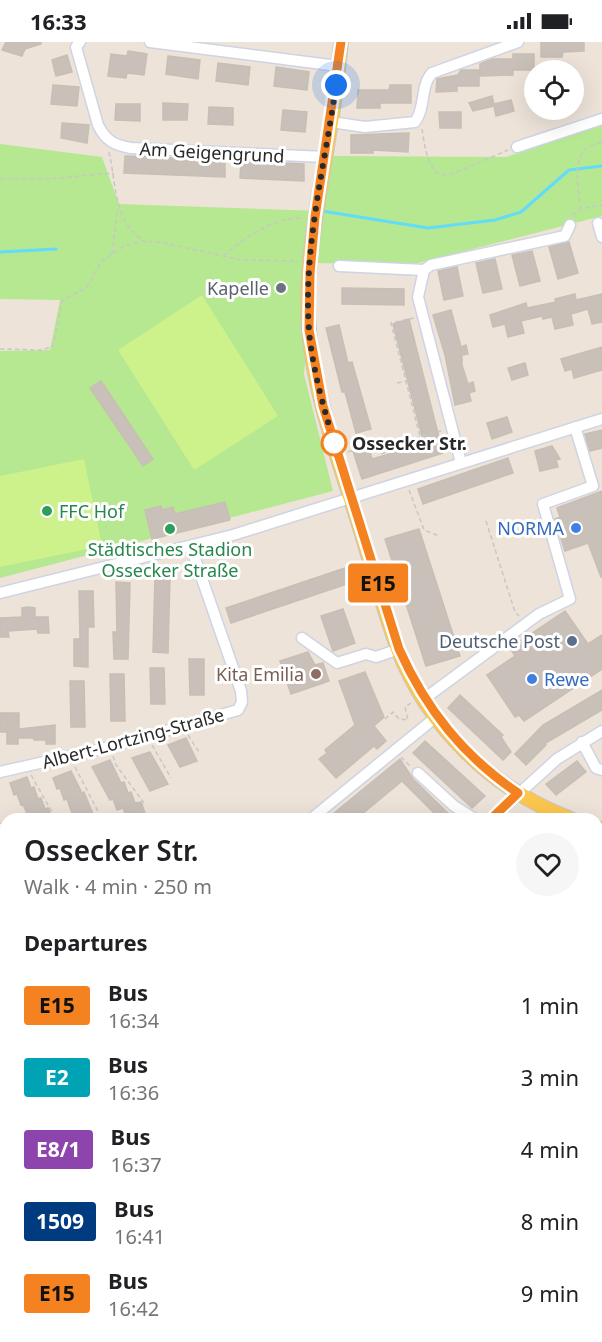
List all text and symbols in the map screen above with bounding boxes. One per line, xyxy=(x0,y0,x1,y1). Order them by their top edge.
text: 16:33 xyxy=(30,6,87,36)
map controls xyxy=(524,60,584,120)
button: locate xyxy=(524,60,584,120)
your location xyxy=(321,70,351,100)
street label: Am Geigengrund xyxy=(139,136,285,168)
place label: Kapelle xyxy=(207,276,269,300)
marker: Kapelle xyxy=(274,281,288,295)
marker: Ossecker Str. xyxy=(321,430,347,456)
place label: Ossecker Str. xyxy=(352,431,467,455)
place label: FFC Hof xyxy=(59,499,125,523)
marker: FFC Hof xyxy=(40,504,54,518)
place label: NORMA xyxy=(497,516,564,540)
marker: NORMA xyxy=(569,521,583,535)
marker: Städtisches Stadion Ossecker Straße xyxy=(163,522,177,536)
place label: Städtisches Stadion Ossecker Straße xyxy=(88,537,252,582)
line badge: E15 xyxy=(344,564,412,602)
text: E15 xyxy=(360,569,396,597)
place label: Deutsche Post xyxy=(439,629,560,653)
marker: Deutsche Post xyxy=(565,634,579,648)
place label: Kita Emilia xyxy=(216,662,304,686)
marker: Kita Emilia xyxy=(309,667,323,681)
place label: Rewe xyxy=(544,667,589,691)
marker: Rewe xyxy=(525,672,539,686)
street label: Albert-Lortzing-Straße xyxy=(39,702,227,774)
text: Ossecker Str. xyxy=(24,831,199,869)
button: heart xyxy=(516,833,579,896)
text: Walk · 4 min · 250 m xyxy=(24,873,212,900)
text: Departures xyxy=(24,927,148,957)
text: Bus xyxy=(108,977,148,1007)
text: 1 min xyxy=(521,990,579,1020)
text: E15 xyxy=(39,991,75,1019)
text: 16:34 xyxy=(108,1007,159,1034)
text: Bus xyxy=(108,1049,148,1079)
text: 3 min xyxy=(521,1062,579,1092)
text: E2 xyxy=(45,1063,69,1091)
text: 16:36 xyxy=(108,1079,159,1106)
text: Bus xyxy=(111,1121,150,1151)
text: 4 min xyxy=(521,1134,579,1164)
text: E8/1 xyxy=(36,1135,81,1163)
text: 16:37 xyxy=(111,1151,162,1178)
text: Bus xyxy=(114,1193,154,1223)
text: 8 min xyxy=(521,1206,579,1236)
text: 1509 xyxy=(36,1207,84,1235)
text: 16:41 xyxy=(114,1223,165,1250)
text: Bus xyxy=(108,1265,148,1295)
text: 9 min xyxy=(521,1278,579,1308)
text: E15 xyxy=(39,1279,75,1307)
text: 16:42 xyxy=(108,1295,159,1322)

